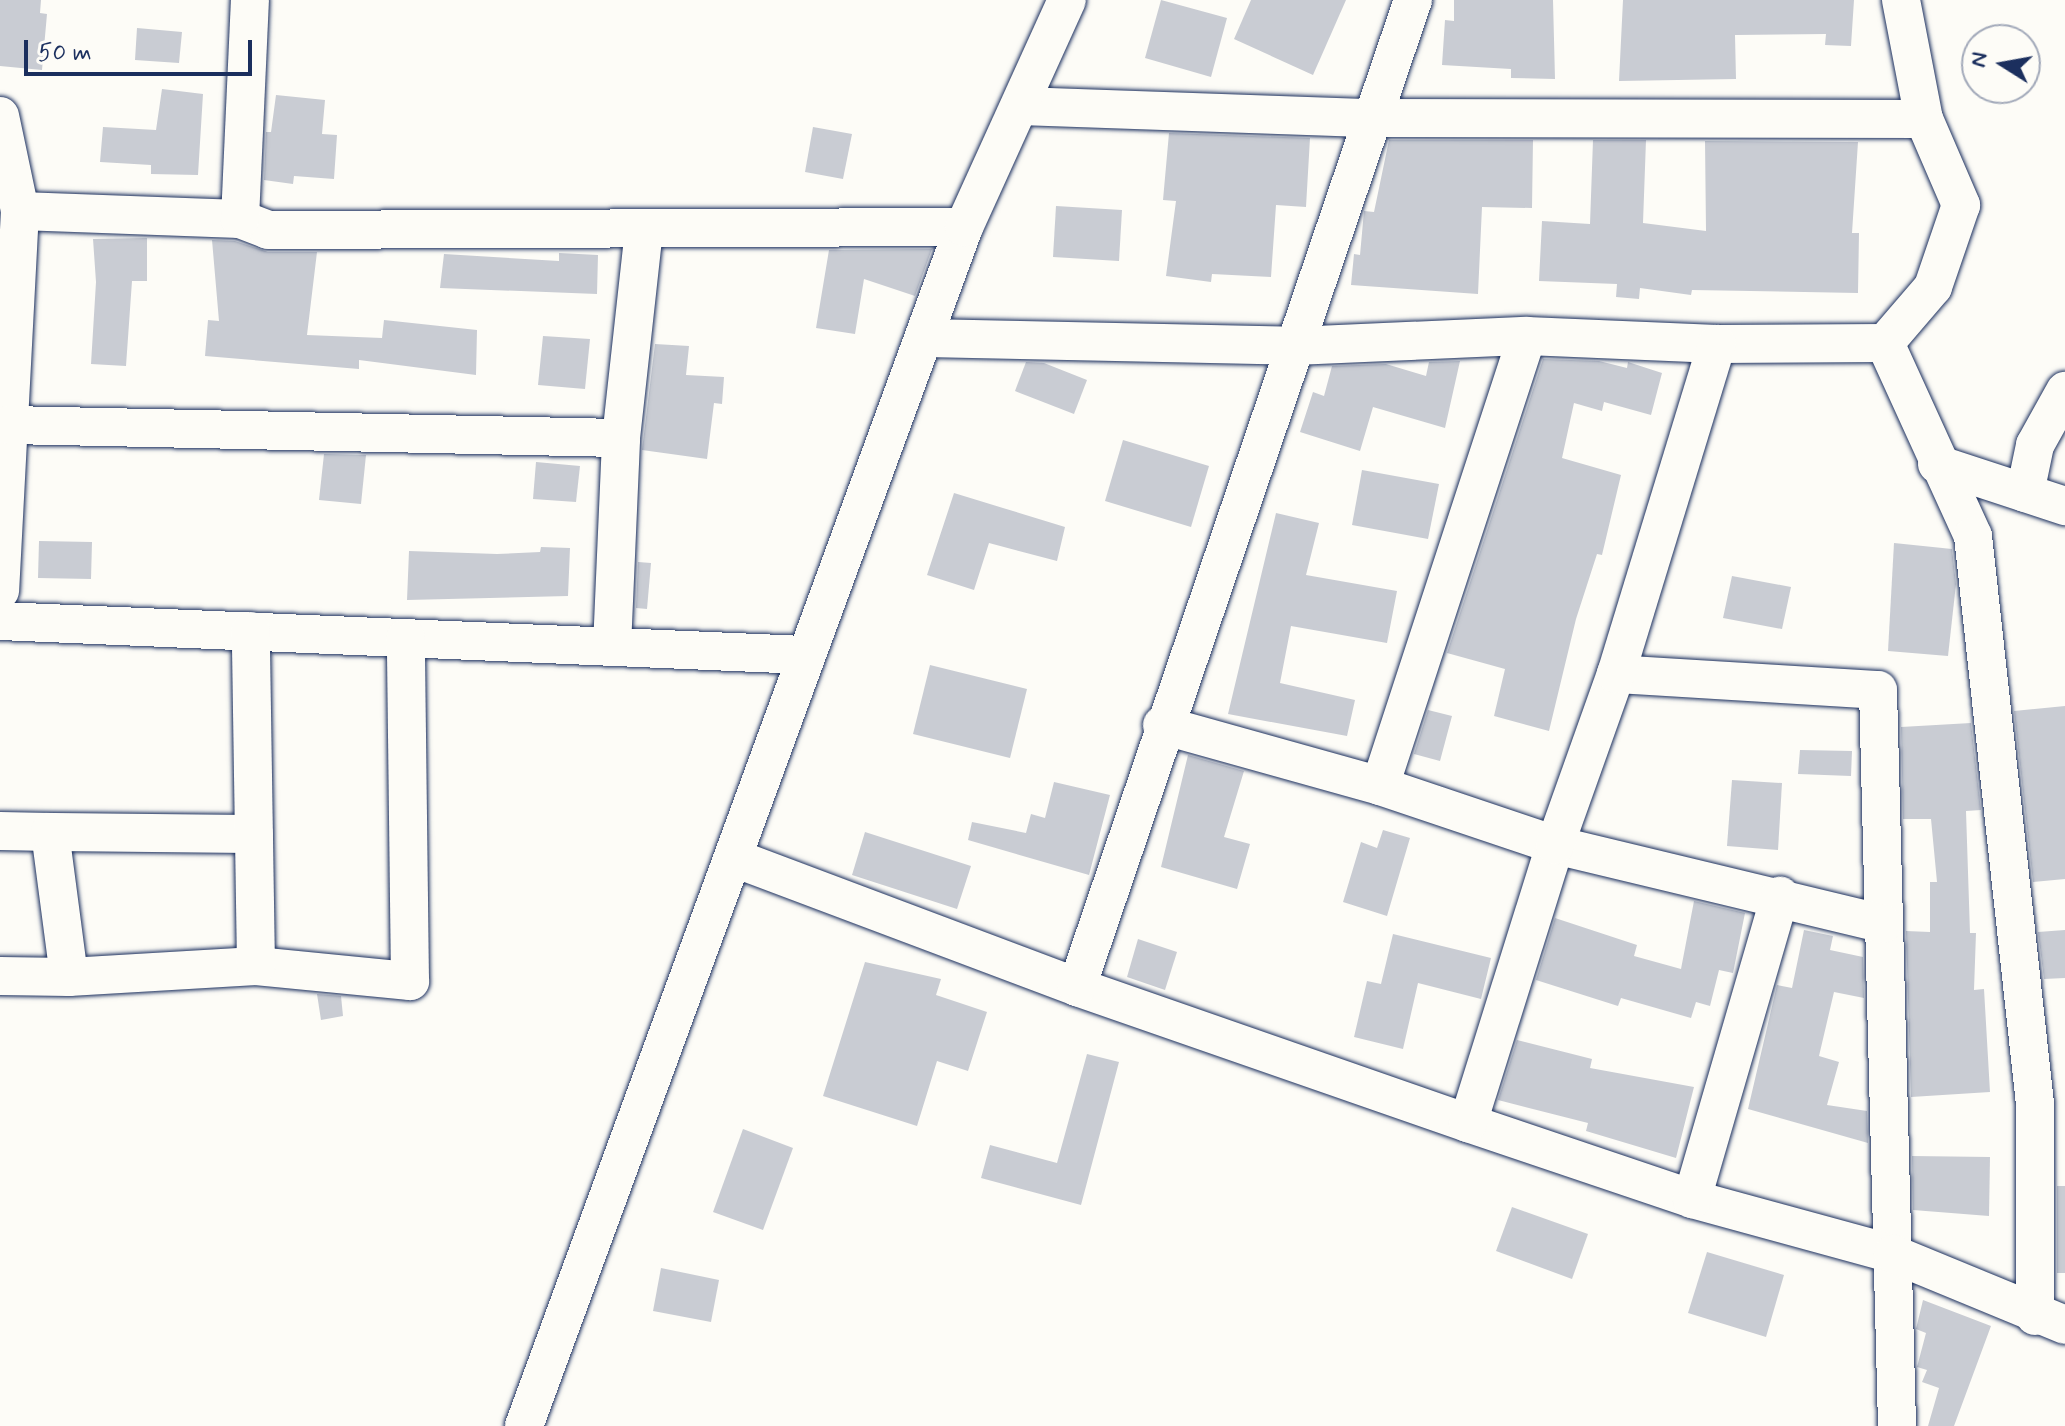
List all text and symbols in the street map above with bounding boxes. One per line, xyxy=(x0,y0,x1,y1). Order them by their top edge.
scale bar xyxy=(28,24,256,74)
north arrow xyxy=(1961,24,2041,104)
text: 50 m xyxy=(38,38,92,69)
text: N xyxy=(1964,50,1995,70)

